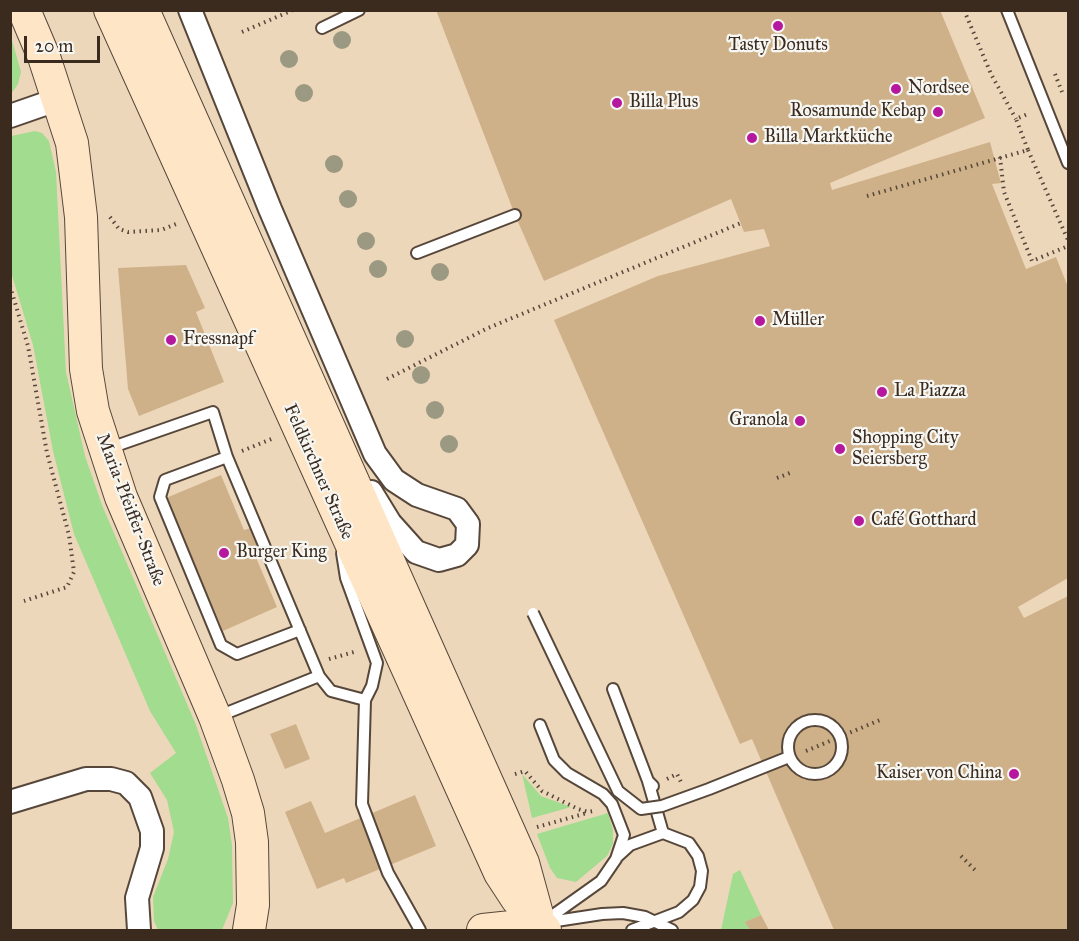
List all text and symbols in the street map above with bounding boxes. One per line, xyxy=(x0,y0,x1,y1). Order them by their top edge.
marker: Tasty Donuts xyxy=(771,19,785,33)
scale bar xyxy=(27,24,104,62)
text: 20 m xyxy=(35,35,73,57)
place label: Tasty Donuts xyxy=(728,35,828,57)
place label: Nordsee xyxy=(908,78,969,100)
marker: Nordsee xyxy=(889,82,903,96)
place label: Billa Plus xyxy=(629,92,698,114)
marker: Billa Plus xyxy=(610,96,624,110)
place label: Rosamunde Kebap xyxy=(790,101,926,123)
marker: Rosamunde Kebap xyxy=(931,105,945,119)
place label: Billa Marktküche xyxy=(764,127,892,149)
marker: Billa Marktküche xyxy=(745,131,759,145)
place label: Müller xyxy=(772,310,824,332)
marker: Müller xyxy=(753,314,767,328)
place label: Fressnapf xyxy=(183,329,254,351)
marker: Fressnapf xyxy=(164,333,178,347)
place label: La Piazza xyxy=(894,381,966,403)
marker: La Piazza xyxy=(875,385,889,399)
street label: Feldkirchner Straße xyxy=(278,401,358,543)
place label: Granola xyxy=(729,410,788,432)
marker: Granola xyxy=(793,414,807,428)
place label: Shopping City Seiersberg xyxy=(852,428,958,470)
street label: Maria-Pfeiffer-Straße xyxy=(91,431,169,589)
marker: Shopping City Seiersberg xyxy=(833,442,847,456)
place label: Café Gotthard xyxy=(871,510,977,532)
marker: Café Gotthard xyxy=(852,514,866,528)
place label: Burger King xyxy=(236,542,327,564)
marker: Burger King xyxy=(217,546,231,560)
place label: Kaiser von China xyxy=(876,763,1002,785)
marker: Kaiser von China xyxy=(1007,767,1021,781)

